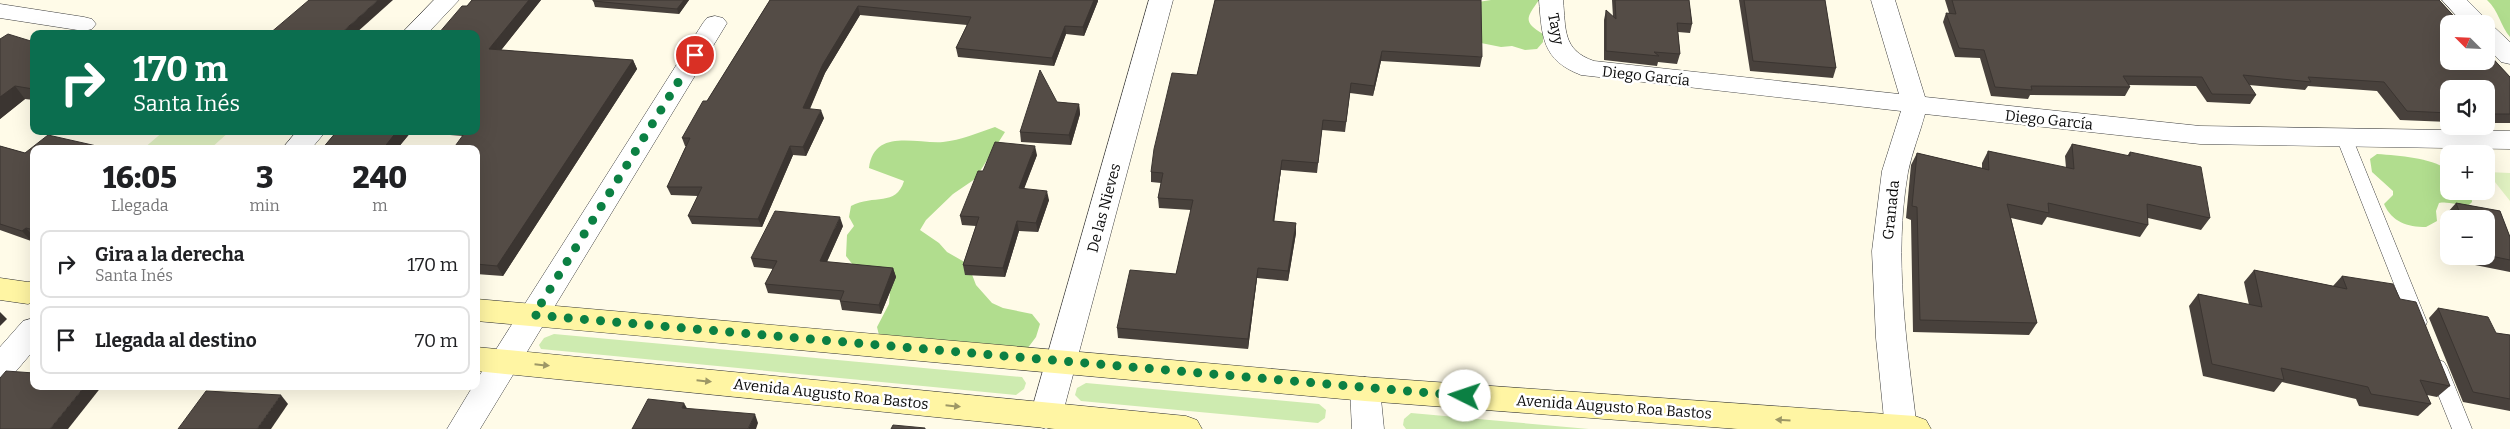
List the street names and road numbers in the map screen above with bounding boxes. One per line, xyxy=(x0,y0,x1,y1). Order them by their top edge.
street label: Tayy xyxy=(1544,12,1568,46)
street label: Diego García xyxy=(1601,62,1691,90)
street label: Diego García xyxy=(2004,106,2094,134)
street label: De las Nieves xyxy=(1083,161,1125,255)
street label: Granada xyxy=(1879,179,1903,241)
street label: Avenida Augusto Roa Bastos xyxy=(733,375,929,413)
street label: Avenida Augusto Roa Bastos xyxy=(1516,391,1712,423)

